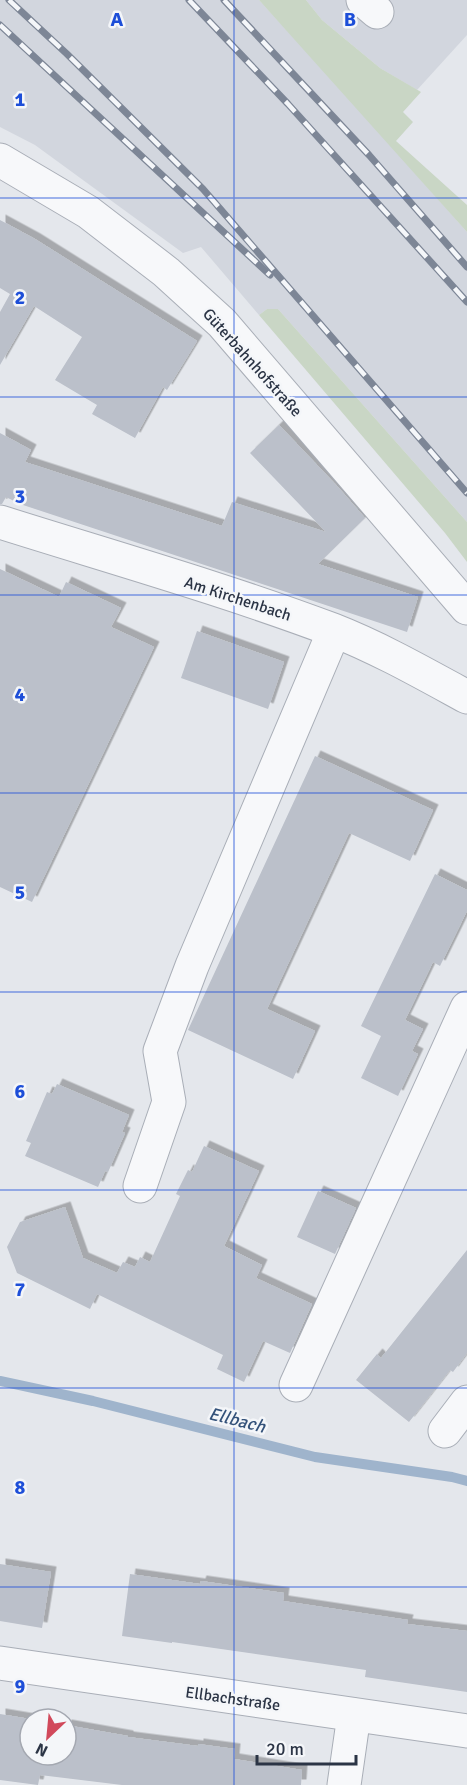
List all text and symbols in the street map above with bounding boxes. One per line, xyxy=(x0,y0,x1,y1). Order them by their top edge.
text: A xyxy=(111,7,124,32)
text: B xyxy=(344,7,356,32)
text: 1 xyxy=(15,87,26,112)
text: 2 xyxy=(15,285,25,310)
street label: Güterbahnhofstraße xyxy=(198,304,306,421)
text: 3 xyxy=(15,484,25,509)
street label: Am Kirchenbach xyxy=(182,572,294,626)
text: 4 xyxy=(15,682,26,707)
text: 5 xyxy=(15,880,25,905)
text: 6 xyxy=(15,1079,26,1104)
text: 7 xyxy=(15,1277,26,1302)
water label: Ellbach xyxy=(206,1402,269,1438)
text: 8 xyxy=(15,1475,26,1500)
text: 9 xyxy=(15,1674,26,1699)
street label: Ellbachstraße xyxy=(184,1682,282,1716)
north arrow xyxy=(18,1707,78,1767)
scale bar xyxy=(257,1728,356,1766)
text: N xyxy=(32,1738,51,1761)
text: 20 m xyxy=(266,1738,304,1760)

